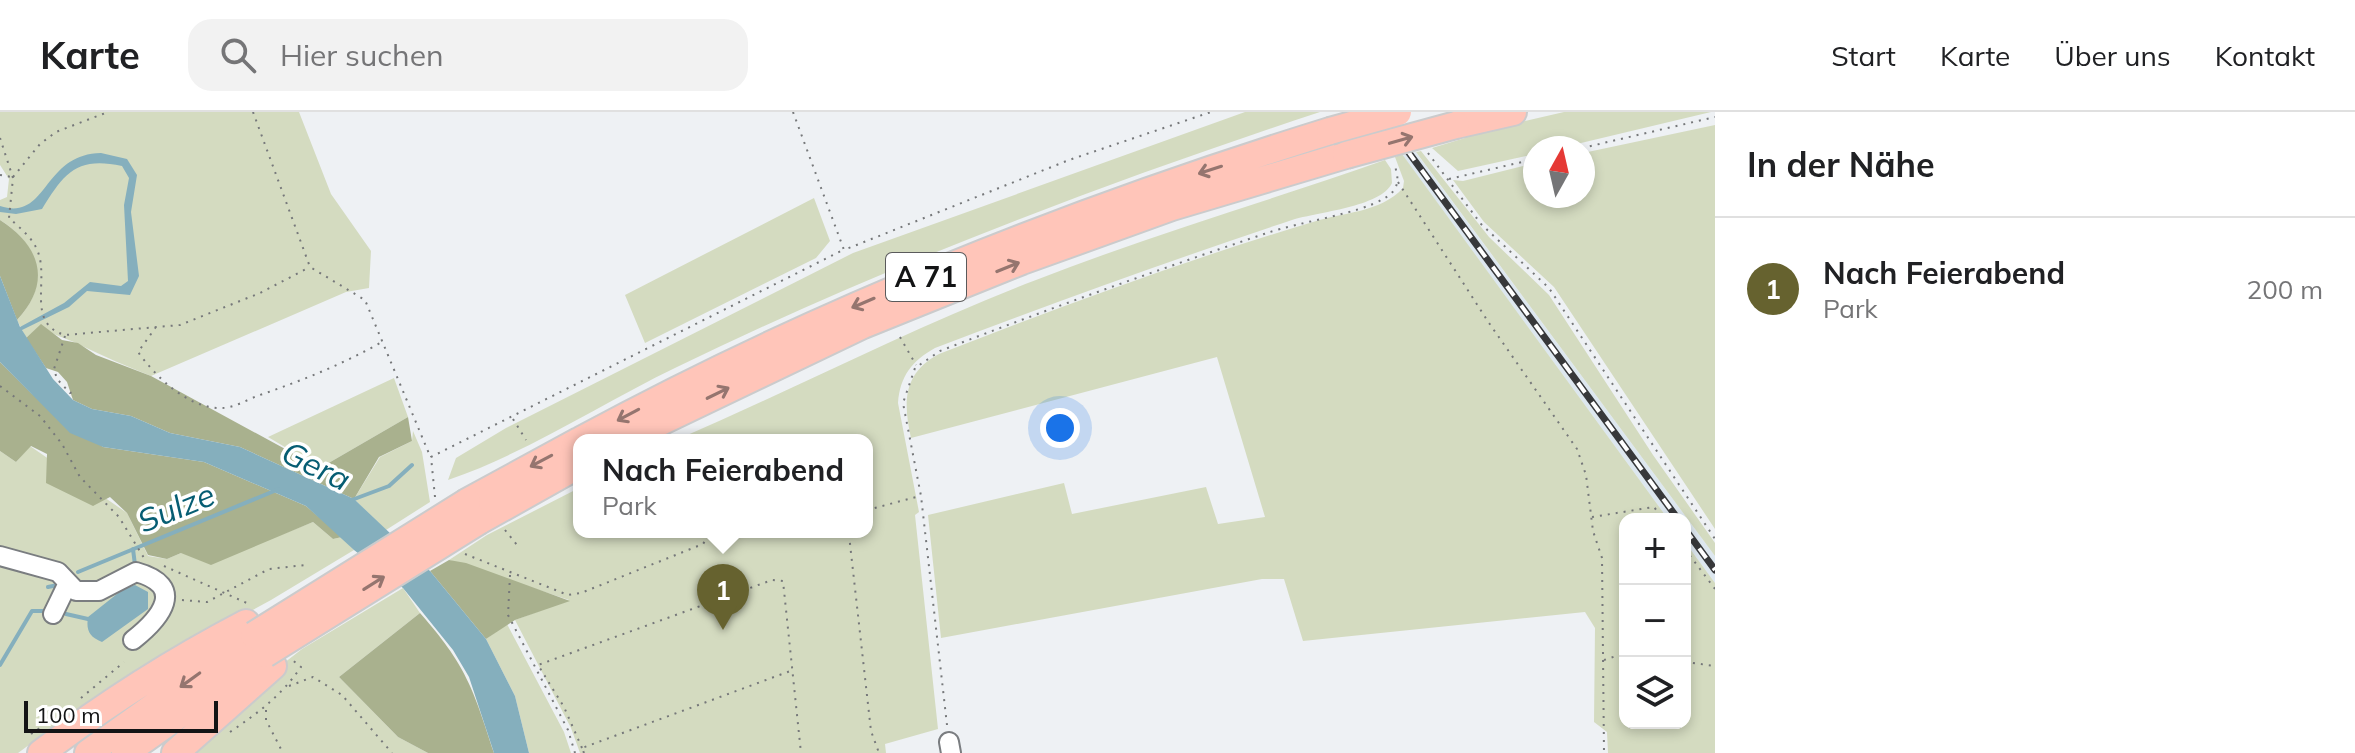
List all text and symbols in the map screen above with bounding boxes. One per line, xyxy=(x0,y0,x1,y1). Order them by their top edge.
search box xyxy=(188,19,748,91)
text: Karte xyxy=(40,31,140,79)
icon: search xyxy=(216,33,260,77)
text: Hier suchen xyxy=(280,36,444,74)
text: Start xyxy=(1831,38,1896,73)
text: Karte xyxy=(1940,38,2010,73)
text: Über uns xyxy=(2054,38,2171,73)
text: Kontakt xyxy=(2215,38,2315,73)
one-way arrow xyxy=(1388,132,1414,147)
north arrow xyxy=(1523,136,1595,208)
text: In der Nähe xyxy=(1747,143,1935,186)
one-way arrow xyxy=(1198,163,1223,178)
road number: A 71 xyxy=(886,253,966,301)
text: Nach Feierabend xyxy=(1823,254,2065,292)
one-way arrow xyxy=(995,258,1020,273)
text: 1 xyxy=(1765,273,1781,306)
text: 200 m xyxy=(2247,273,2323,306)
text: Park xyxy=(1823,292,1878,325)
one-way arrow xyxy=(851,297,876,312)
one-way arrow xyxy=(706,385,730,400)
one-way arrow xyxy=(617,407,640,423)
your location xyxy=(1040,408,1080,448)
water label: Gera xyxy=(276,431,357,499)
popup xyxy=(573,434,873,538)
text: Nach Feierabend xyxy=(602,451,844,489)
one-way arrow xyxy=(530,454,554,470)
water label: Sulze xyxy=(131,474,220,541)
text: Park xyxy=(602,489,657,522)
map controls xyxy=(1619,513,1691,729)
button: + xyxy=(1619,513,1691,585)
pin: 1 xyxy=(697,564,749,630)
one-way arrow xyxy=(363,575,385,592)
button: − xyxy=(1619,585,1691,657)
button: layers xyxy=(1619,657,1691,729)
one-way arrow xyxy=(180,672,202,688)
scale bar xyxy=(24,697,218,733)
text: 100 m xyxy=(36,701,101,729)

